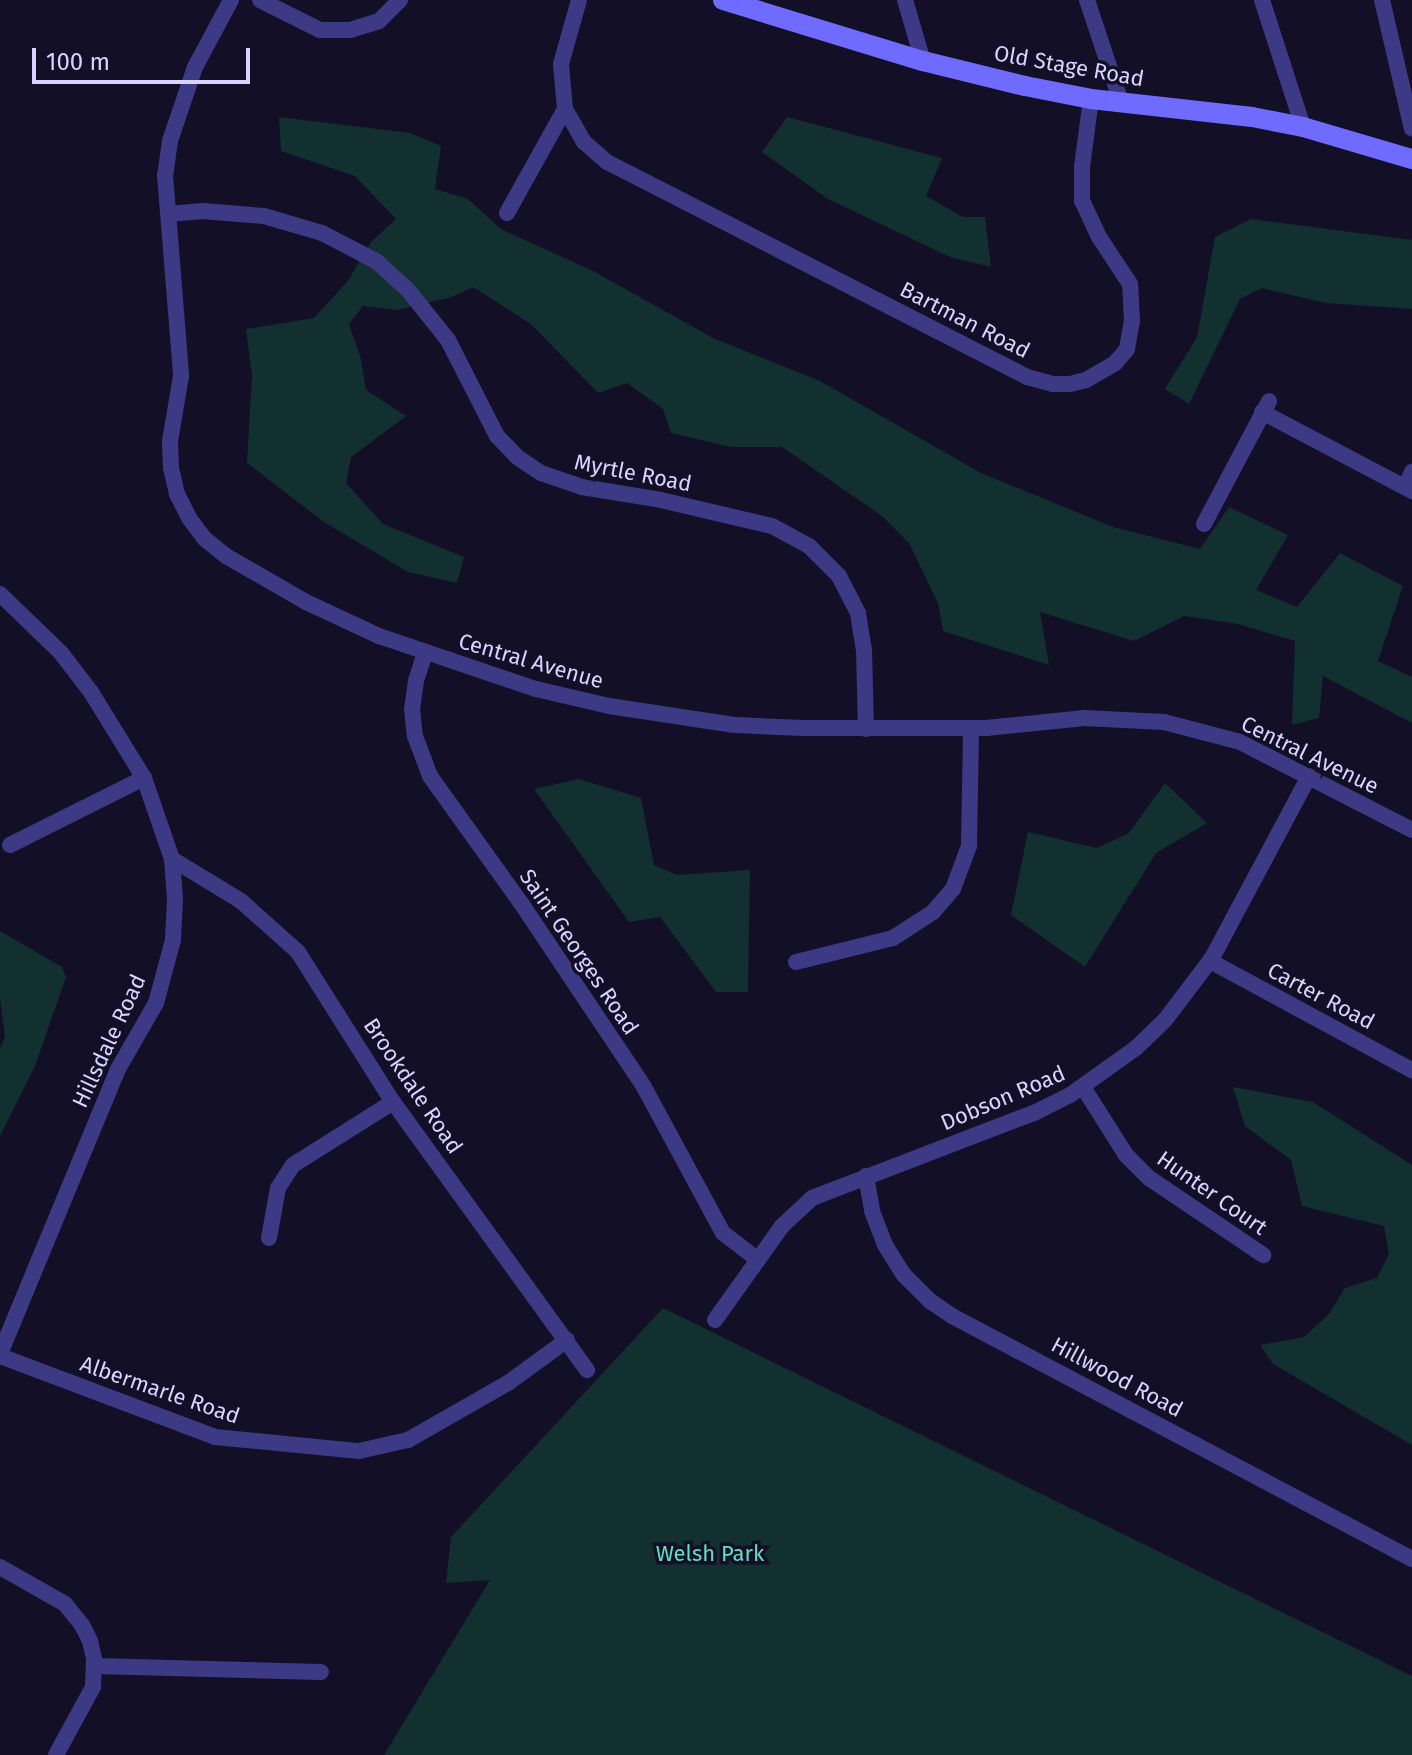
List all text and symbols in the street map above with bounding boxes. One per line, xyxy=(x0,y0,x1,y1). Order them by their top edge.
scale bar xyxy=(36,32,254,82)
street label: Old Stage Road xyxy=(992,40,1146,92)
text: 100 m xyxy=(46,48,110,76)
street label: Bartman Road xyxy=(896,276,1034,364)
street label: Myrtle Road xyxy=(572,449,694,497)
street label: Central Avenue xyxy=(456,628,606,694)
street label: Central Avenue xyxy=(1237,710,1383,800)
street label: Saint Georges Road xyxy=(514,864,644,1040)
street label: Carter Road xyxy=(1263,957,1379,1035)
street label: Hillsdale Road xyxy=(67,970,151,1112)
street label: Brookdale Road xyxy=(358,1013,468,1159)
street label: Dobson Road xyxy=(937,1060,1069,1136)
street label: Hunter Court xyxy=(1152,1145,1272,1241)
street label: Hillwood Road xyxy=(1047,1331,1187,1423)
street label: Albermarle Road xyxy=(77,1350,243,1430)
park label: Welsh Park xyxy=(656,1541,764,1567)

